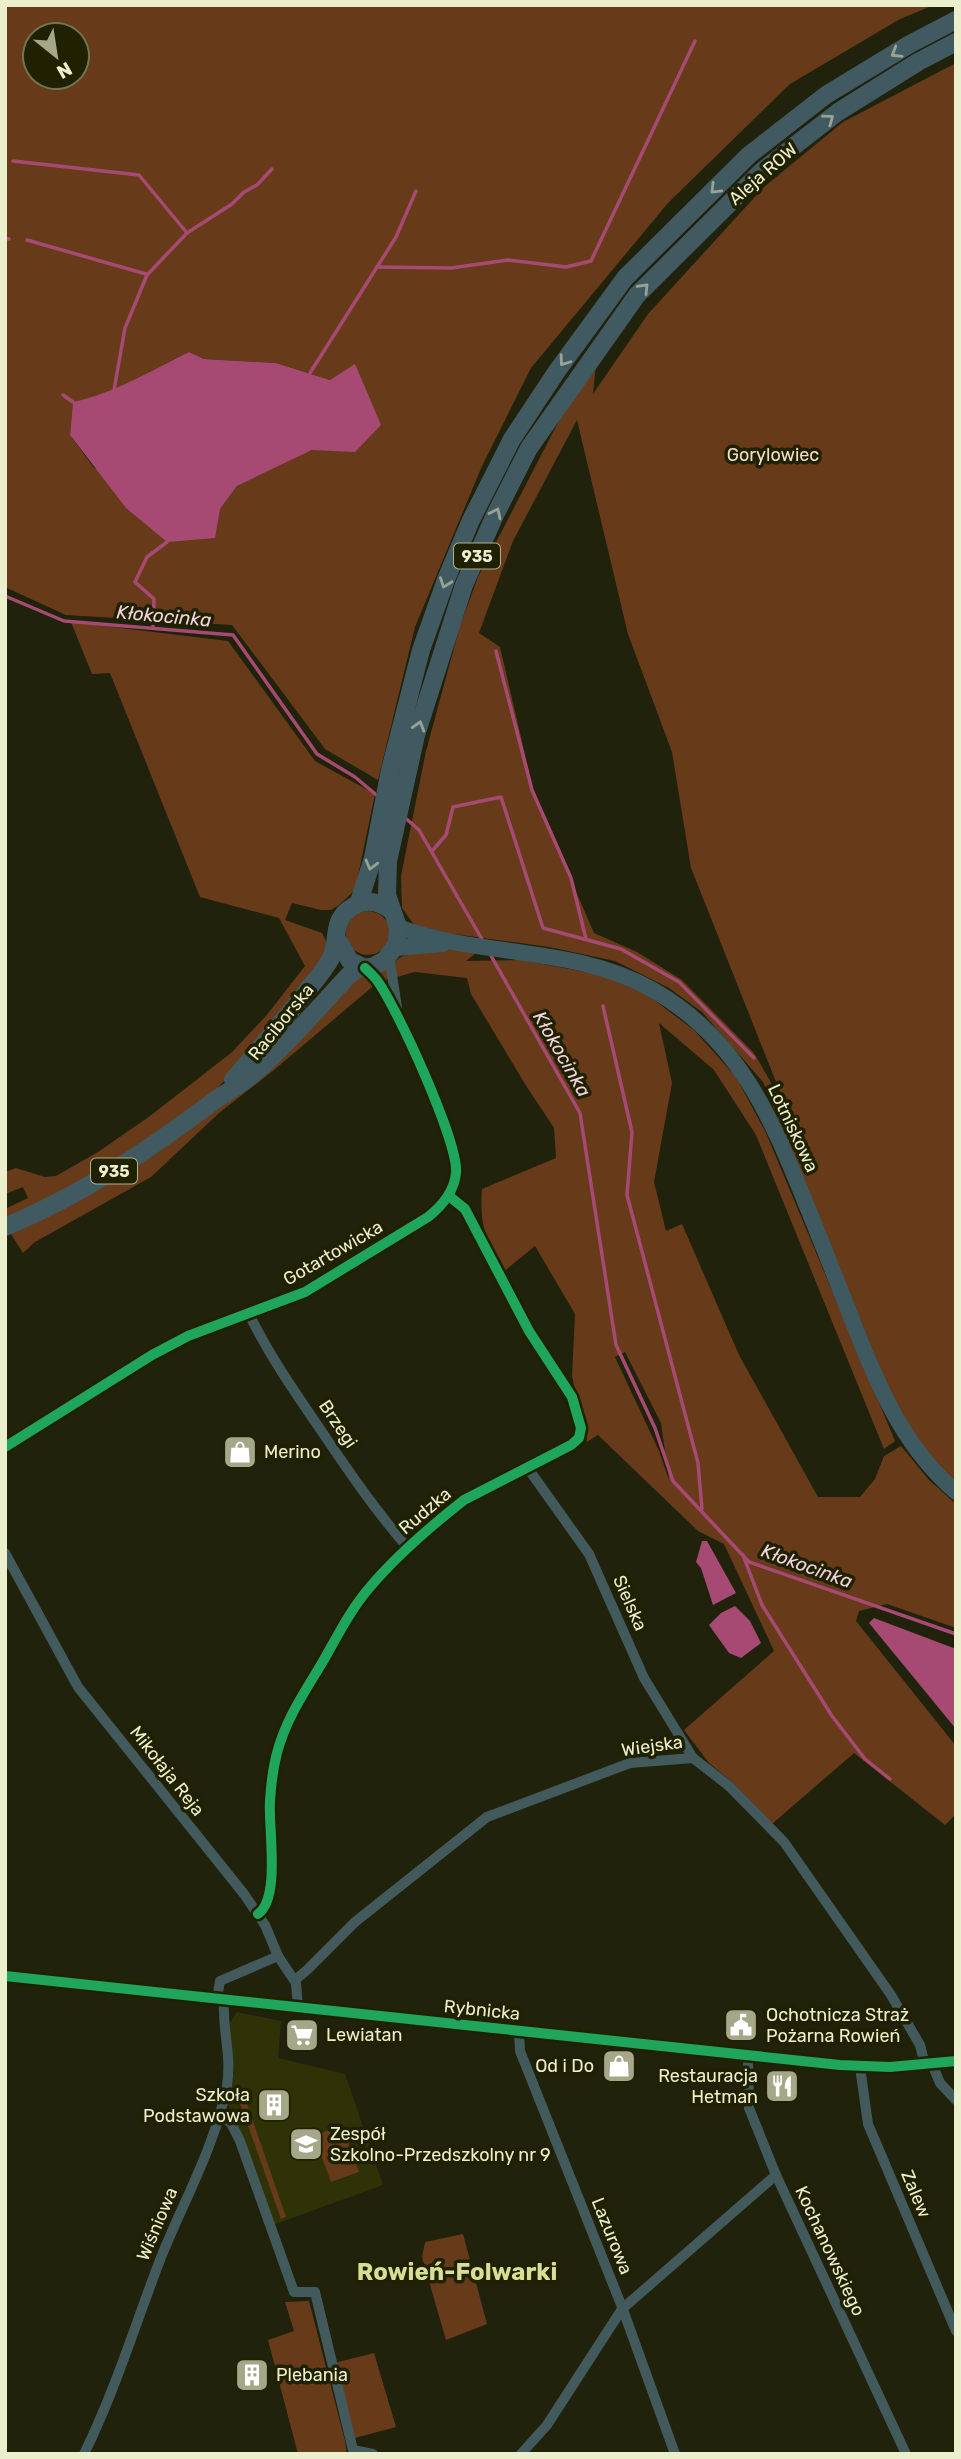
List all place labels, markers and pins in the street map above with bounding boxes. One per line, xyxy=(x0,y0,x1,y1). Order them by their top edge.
shop icon: Merino xyxy=(221,1433,259,1471)
place label: Merino xyxy=(264,1441,321,1463)
place label: Ochotnicza Straż Pożarna Rowień xyxy=(766,2004,909,2047)
public building icon: Ochotnicza Straż Pożarna Rowień xyxy=(722,2006,760,2044)
supermarket icon: Lewiatan xyxy=(283,2016,321,2054)
place label: Lewiatan xyxy=(326,2024,402,2046)
shop icon: Od i Do xyxy=(600,2047,638,2085)
place label: Od i Do xyxy=(535,2055,594,2077)
place label: Restauracja Hetman xyxy=(658,2065,758,2108)
restaurant icon: Restauracja Hetman xyxy=(763,2067,801,2105)
place label: Szkoła Podstawowa xyxy=(143,2084,250,2127)
building icon: Szkoła Podstawowa xyxy=(255,2086,293,2124)
place label: Zespół Szkolno-Przedszkolny nr 9 xyxy=(330,2123,551,2166)
school or university icon: Zespół Szkolno-Przedszkolny nr 9 xyxy=(287,2125,325,2163)
building icon: Plebania xyxy=(233,2356,271,2394)
place label: Plebania xyxy=(276,2364,348,2386)

